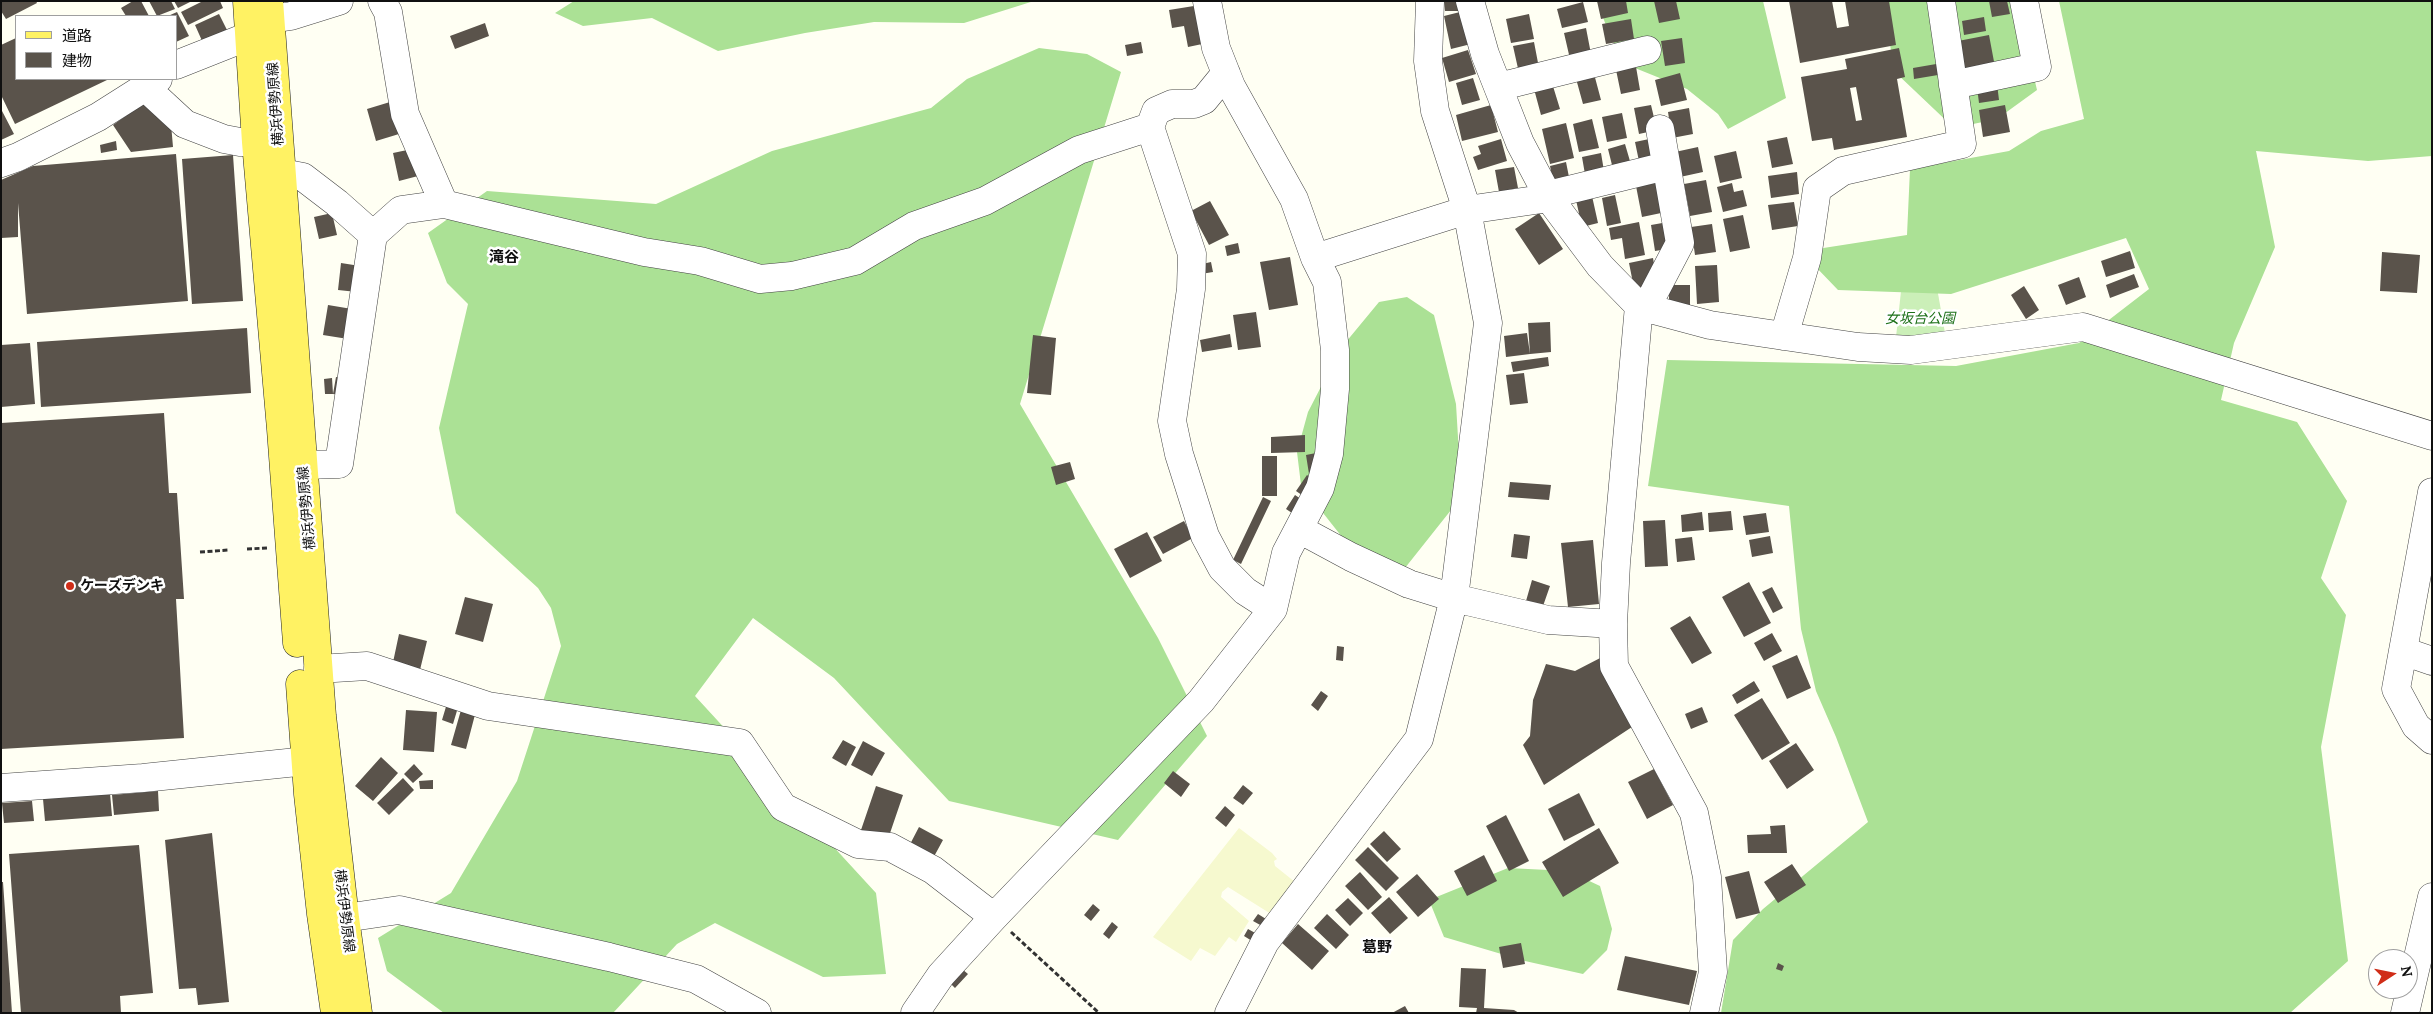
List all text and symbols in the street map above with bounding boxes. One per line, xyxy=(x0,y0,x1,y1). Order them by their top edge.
legend xyxy=(15,15,178,80)
text: 道路 xyxy=(62,26,92,45)
text: 建物 xyxy=(62,51,92,70)
street label: 横浜伊勢原線 xyxy=(265,62,287,146)
district label: 滝谷 xyxy=(489,249,519,267)
park label: 女坂台公園 xyxy=(1885,311,1955,327)
street label: 横浜伊勢原線 xyxy=(295,465,319,551)
place label: ケーズデンキ xyxy=(80,578,164,594)
marker: ケーズデンキ xyxy=(64,580,76,592)
street label: 横浜伊勢原線 xyxy=(331,868,357,954)
district label: 葛野 xyxy=(1362,939,1392,957)
north arrow xyxy=(2368,949,2418,999)
text: N xyxy=(2397,964,2417,978)

